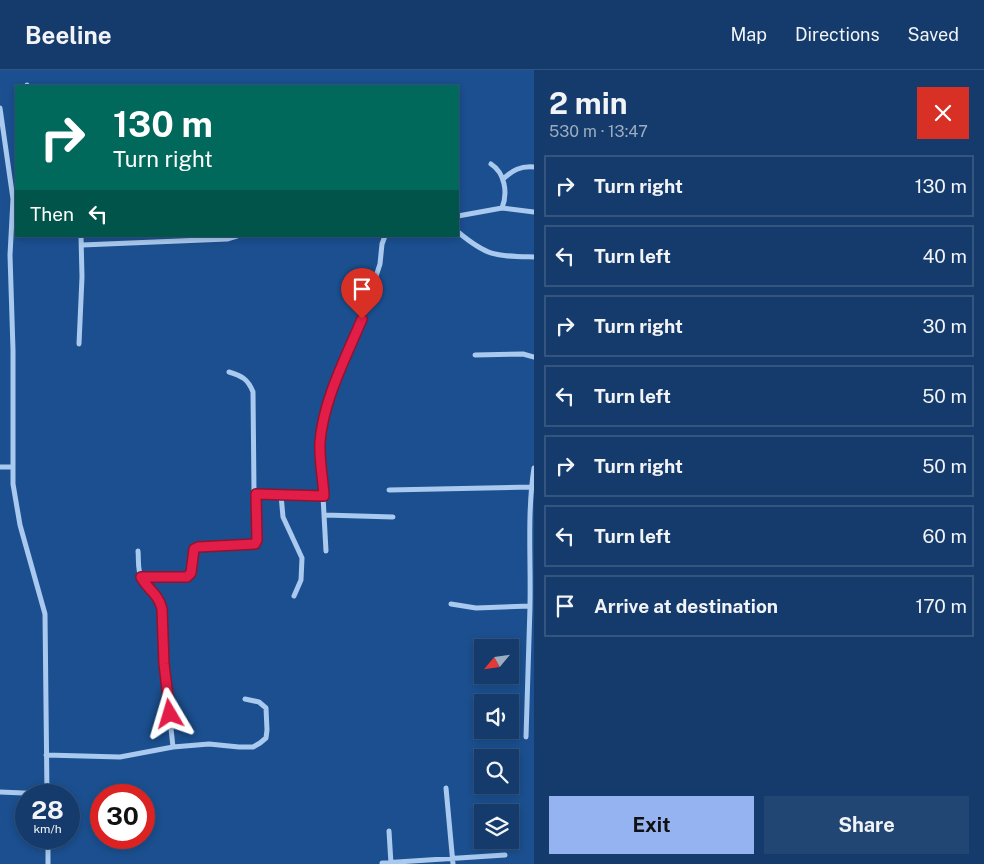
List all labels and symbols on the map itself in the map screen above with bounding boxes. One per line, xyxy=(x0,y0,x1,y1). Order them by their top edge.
pin xyxy=(341,268,383,319)
north arrow xyxy=(474,639,519,684)
position arrow xyxy=(143,687,195,739)
speed limit sign: 30 xyxy=(90,784,155,849)

